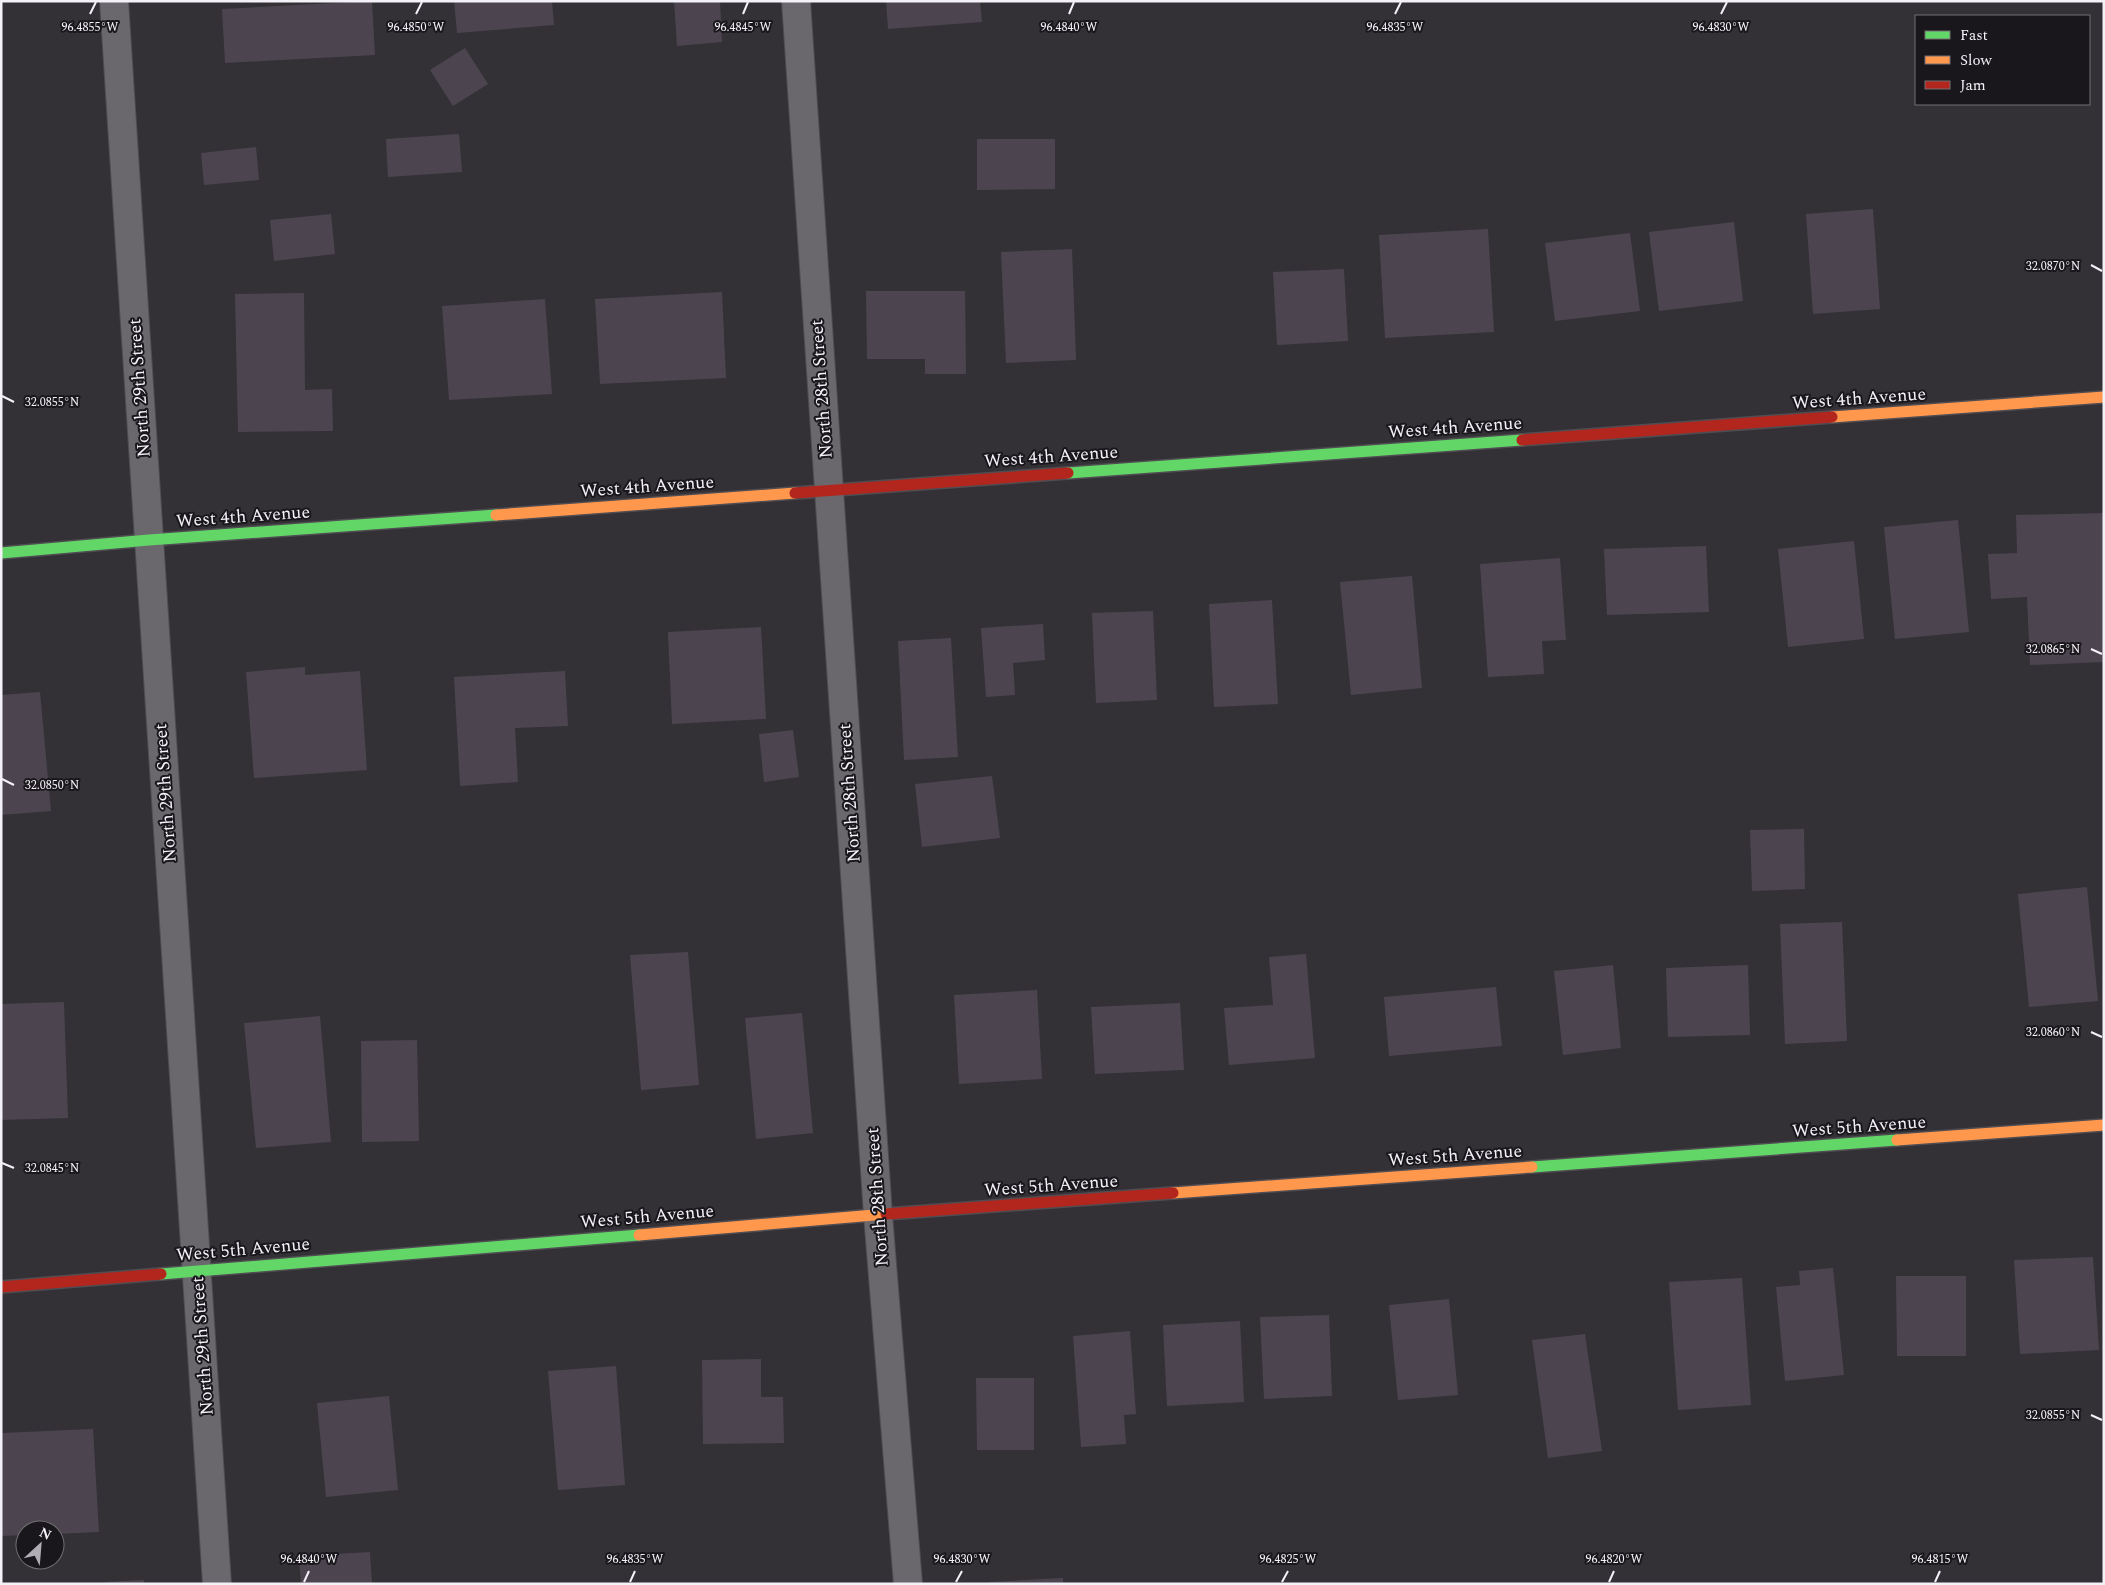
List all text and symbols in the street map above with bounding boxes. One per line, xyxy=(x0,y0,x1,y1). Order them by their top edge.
legend xyxy=(1915,15,2090,105)
text: 96.4855°W xyxy=(62,18,119,37)
text: 96.4850°W xyxy=(388,18,445,37)
text: 96.4845°W xyxy=(715,18,772,37)
text: 96.4840°W xyxy=(1041,18,1098,37)
text: 96.4835°W xyxy=(1367,18,1424,37)
text: 96.4830°W xyxy=(1693,18,1750,37)
text: Fast xyxy=(1960,24,1988,47)
text: Slow xyxy=(1960,49,1992,72)
text: Jam xyxy=(1960,74,1986,97)
text: 32.0870°N xyxy=(2026,257,2080,276)
street label: North 29th Street xyxy=(121,318,158,458)
street label: North 28th Street xyxy=(803,319,840,459)
street label: West 4th Avenue xyxy=(1791,380,1927,417)
text: 32.0855°N xyxy=(25,393,79,412)
street label: West 4th Avenue xyxy=(1387,409,1523,446)
street label: West 4th Avenue xyxy=(983,438,1119,475)
street label: West 4th Avenue xyxy=(579,468,715,505)
street label: West 4th Avenue xyxy=(175,498,311,535)
text: 32.0865°N xyxy=(2026,640,2080,659)
street label: North 29th Street xyxy=(147,723,184,863)
street label: North 28th Street xyxy=(831,723,868,863)
text: 32.0850°N xyxy=(25,776,79,795)
text: 32.0860°N xyxy=(2026,1023,2080,1042)
street label: West 5th Avenue xyxy=(1791,1108,1927,1145)
street label: North 28th Street xyxy=(859,1127,896,1267)
street label: West 5th Avenue xyxy=(1387,1137,1523,1174)
text: 32.0845°N xyxy=(25,1159,79,1178)
street label: West 5th Avenue xyxy=(983,1167,1119,1204)
street label: West 5th Avenue xyxy=(579,1197,715,1236)
street label: West 5th Avenue xyxy=(175,1230,311,1269)
street label: North 29th Street xyxy=(184,1276,221,1416)
text: 32.0855°N xyxy=(2026,1406,2080,1425)
north arrow xyxy=(15,1520,65,1570)
text: N xyxy=(36,1522,55,1546)
text: 96.4840°W xyxy=(281,1550,338,1569)
text: 96.4835°W xyxy=(607,1550,664,1569)
text: 96.4830°W xyxy=(934,1550,991,1569)
text: 96.4825°W xyxy=(1260,1550,1317,1569)
text: 96.4820°W xyxy=(1586,1550,1643,1569)
text: 96.4815°W xyxy=(1912,1550,1969,1569)

